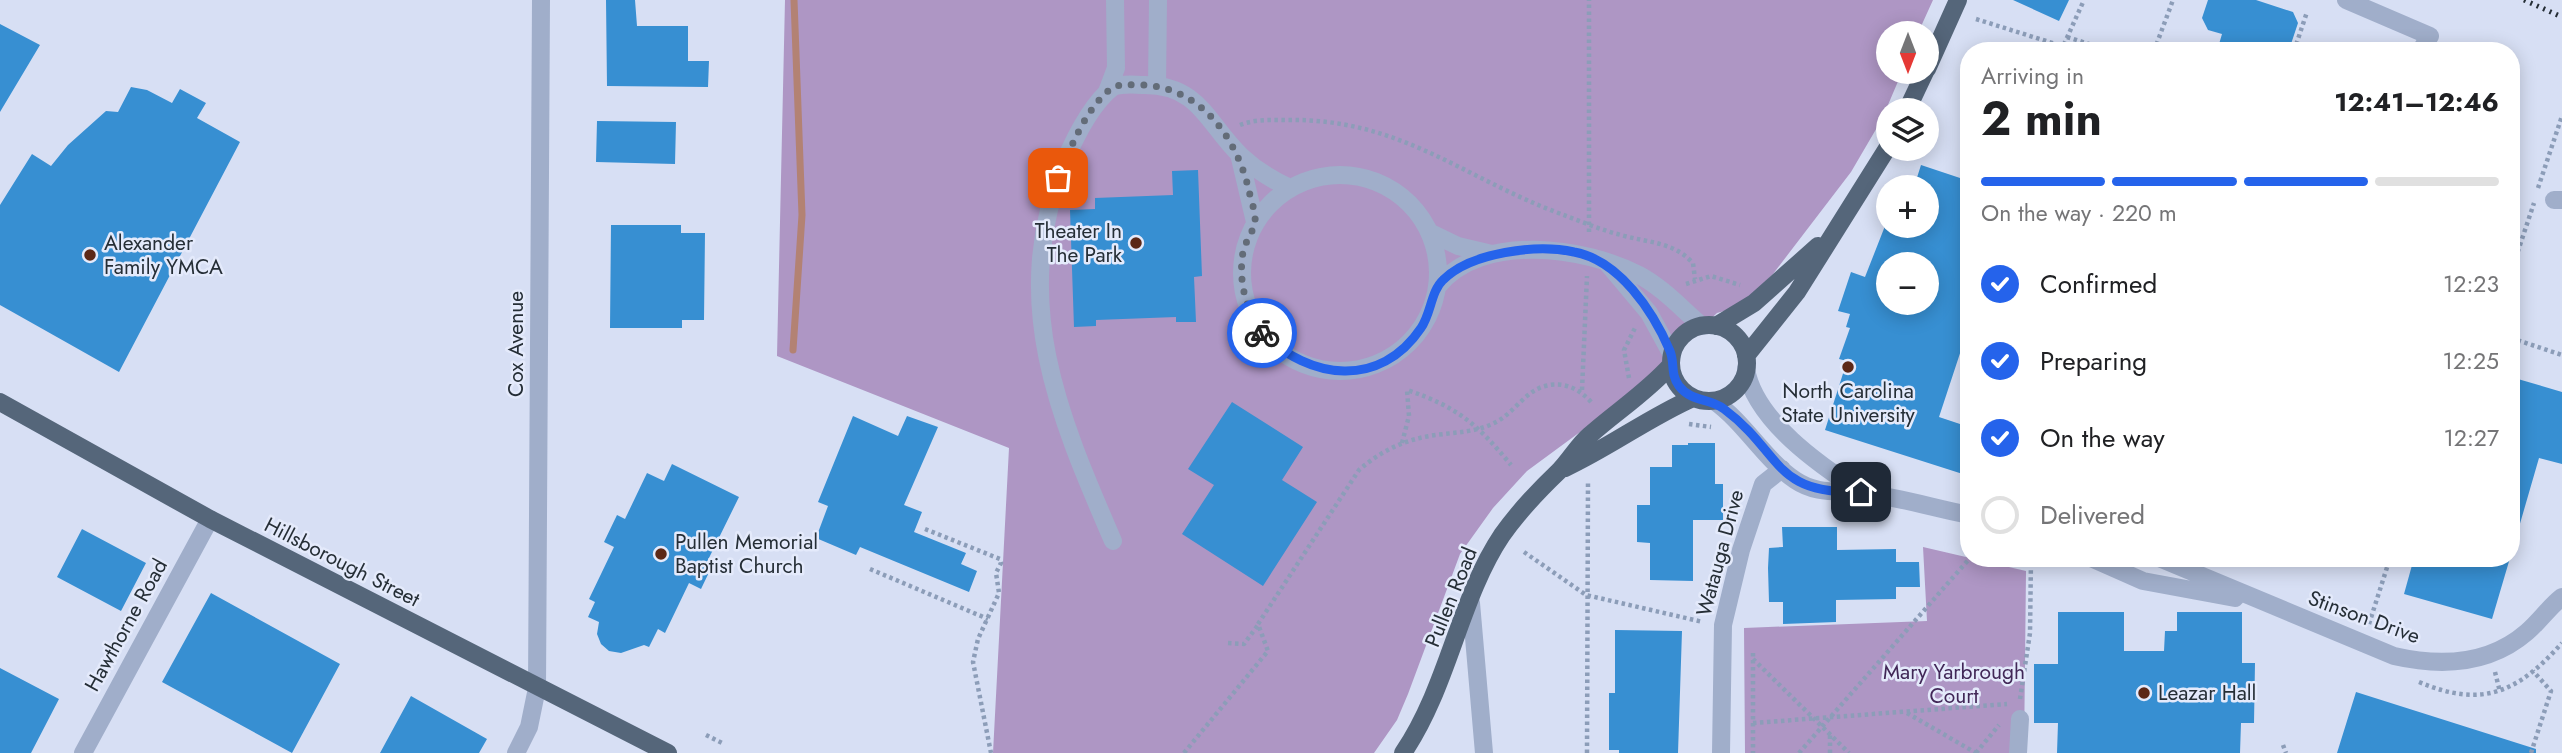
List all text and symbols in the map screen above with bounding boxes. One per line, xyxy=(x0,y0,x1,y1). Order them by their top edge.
north arrow xyxy=(1876,21,1939,84)
map controls xyxy=(1876,21,1939,315)
text: Arriving in xyxy=(1981,59,2084,93)
text: 12:41–12:46 xyxy=(2334,83,2499,121)
text: 2 min xyxy=(1981,86,2102,152)
button: layers xyxy=(1876,98,1939,161)
pin xyxy=(1028,148,1088,208)
icon: bag xyxy=(1039,159,1077,197)
button: + xyxy=(1876,175,1939,238)
text: On the way · 220 m xyxy=(1981,196,2177,230)
place label: Theater In The Park xyxy=(1035,216,1123,270)
place label: Alexander Family YMCA xyxy=(104,228,223,282)
marker: Theater In The Park xyxy=(1128,235,1144,251)
marker: Alexander Family YMCA xyxy=(82,247,98,263)
button: − xyxy=(1876,252,1939,315)
icon: check xyxy=(1981,265,2019,303)
text: Confirmed xyxy=(2040,265,2157,303)
text: 12:23 xyxy=(2443,267,2499,301)
street label: Cox Avenue xyxy=(501,291,531,397)
courier xyxy=(1227,298,1297,368)
icon: bike xyxy=(1243,314,1281,352)
icon: check xyxy=(1981,342,2019,380)
text: Preparing xyxy=(2040,342,2147,380)
text: 12:25 xyxy=(2443,344,2499,378)
marker: North Carolina State University xyxy=(1840,359,1856,375)
place label: North Carolina State University xyxy=(1781,376,1916,430)
icon: check xyxy=(1981,419,2019,457)
text: On the way xyxy=(2040,419,2165,457)
text: 12:27 xyxy=(2444,421,2499,455)
pin xyxy=(1831,462,1891,522)
icon: home xyxy=(1842,473,1880,511)
street label: Watauga Drive xyxy=(1689,486,1751,620)
text: Delivered xyxy=(2040,496,2145,534)
street label: Hillsborough Street xyxy=(259,510,425,614)
place label: Pullen Memorial Baptist Church xyxy=(675,527,818,581)
street label: Pullen Road xyxy=(1417,543,1485,651)
marker: Pullen Memorial Baptist Church xyxy=(653,546,669,562)
street label: Hawthorne Road xyxy=(77,553,175,697)
street label: Stinson Drive xyxy=(2304,583,2424,651)
park label: Mary Yarbrough Court xyxy=(1883,657,2025,711)
place label: Leazar Hall xyxy=(2158,678,2256,708)
marker: Leazar Hall xyxy=(2136,685,2152,701)

